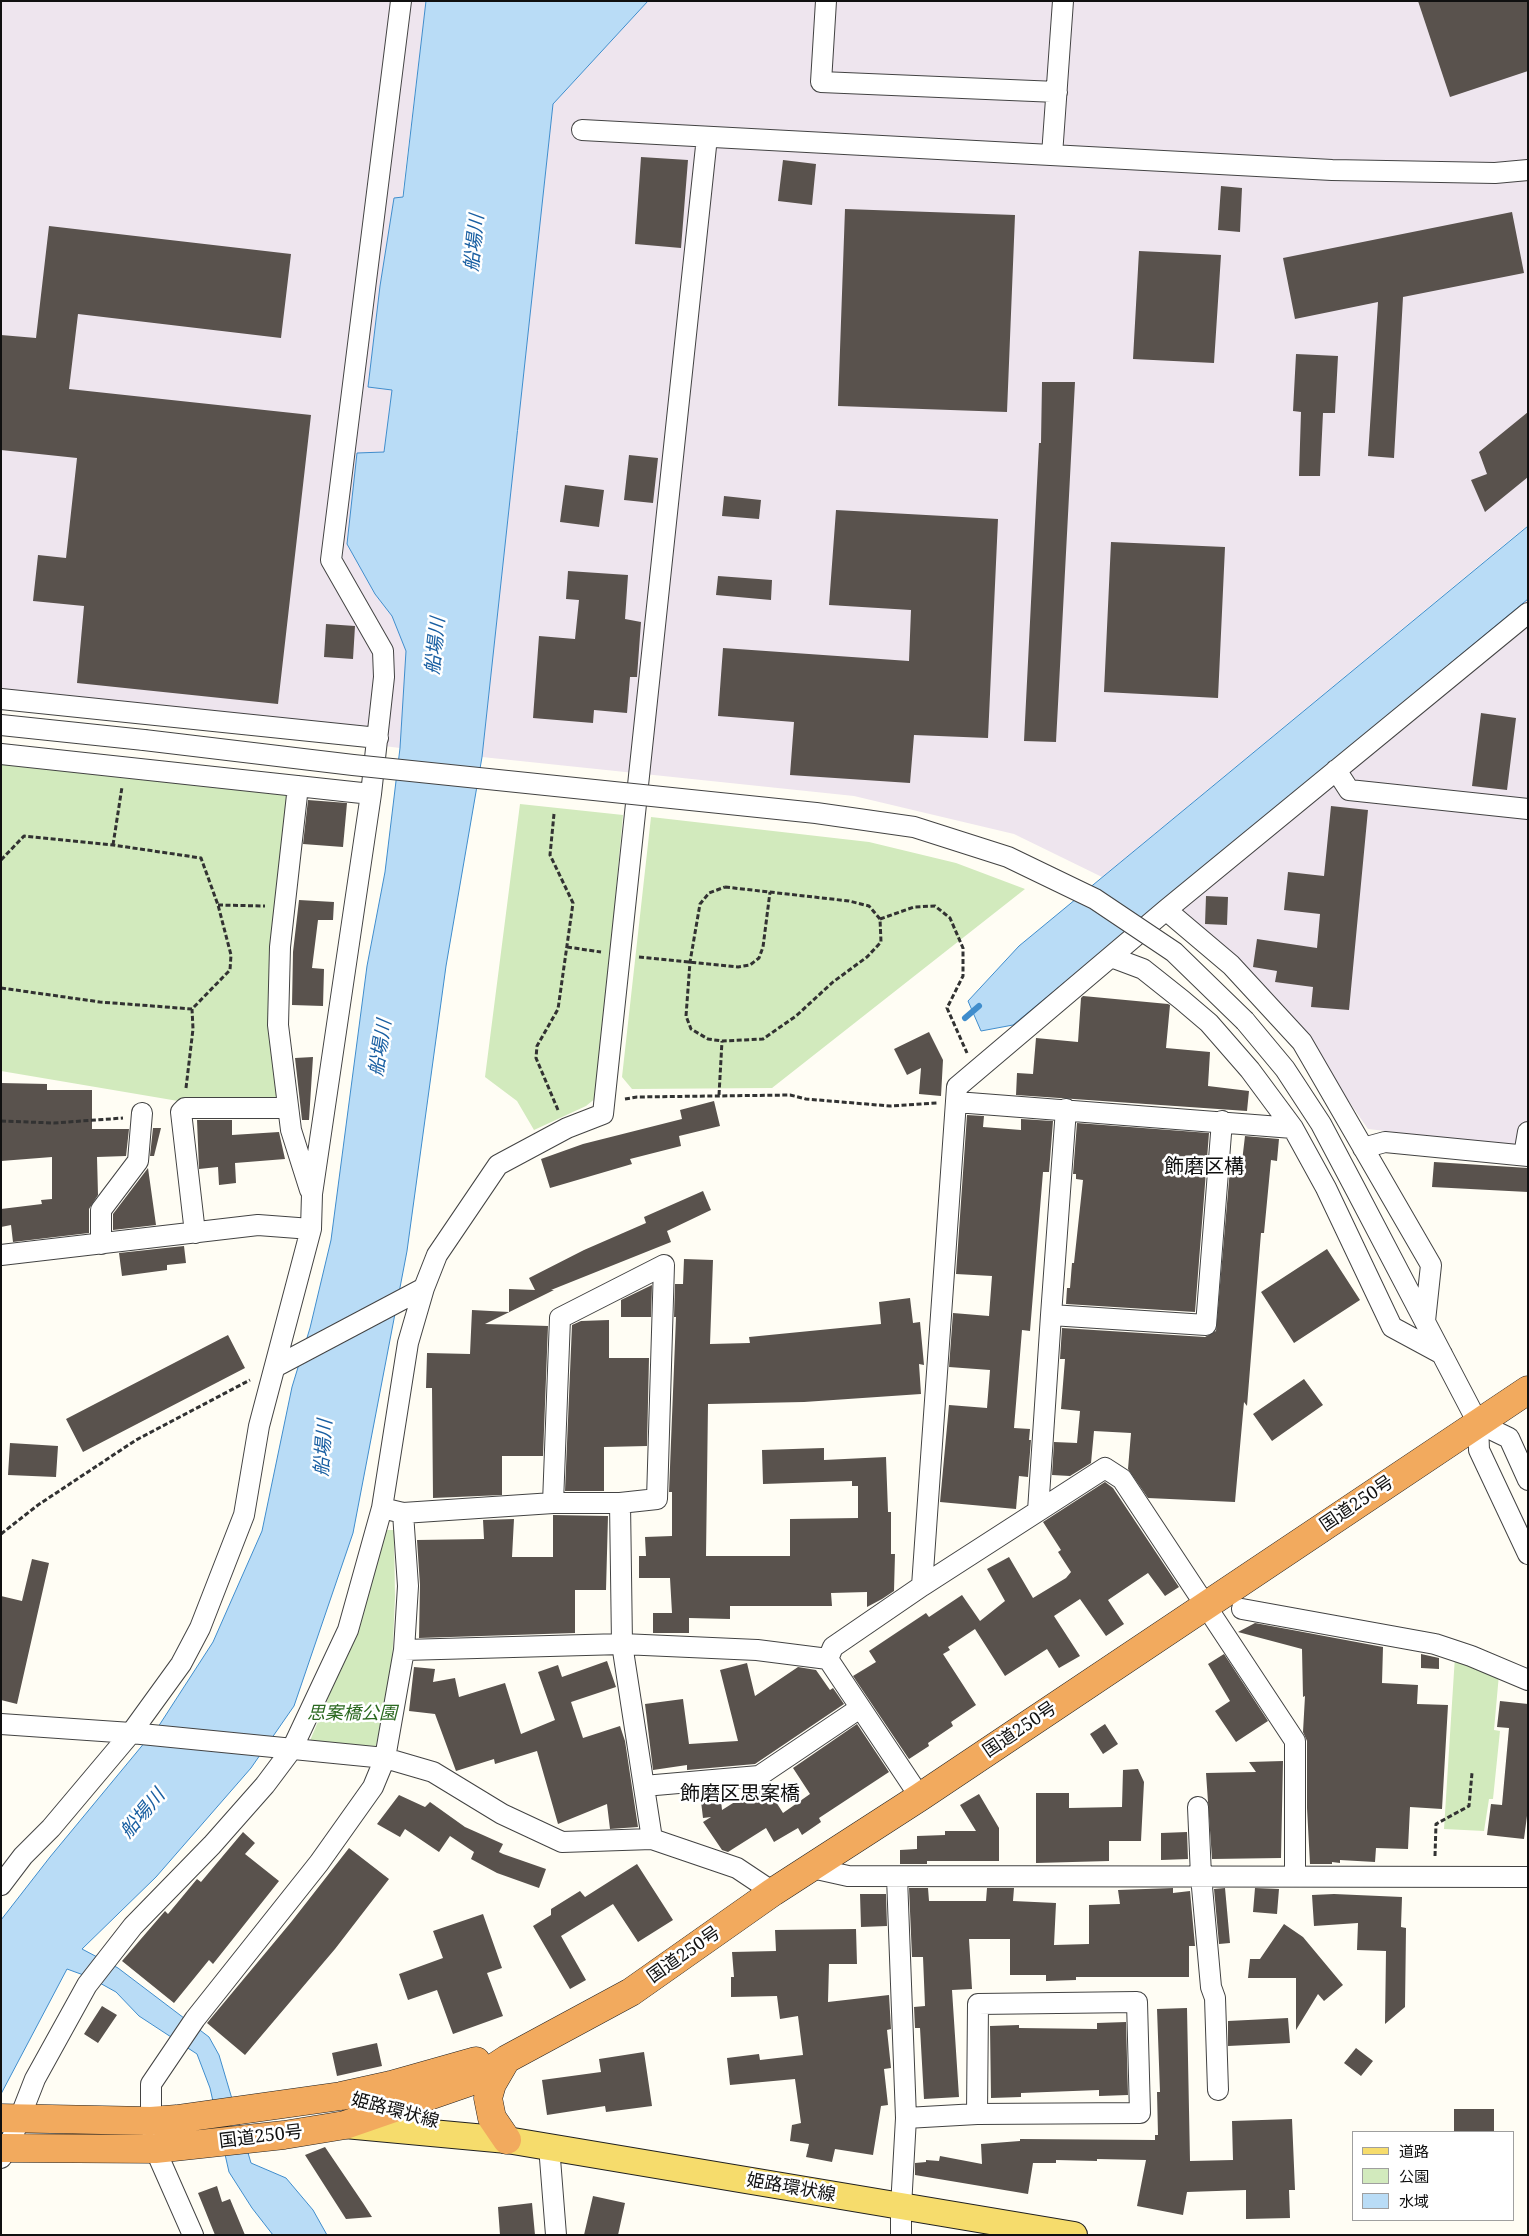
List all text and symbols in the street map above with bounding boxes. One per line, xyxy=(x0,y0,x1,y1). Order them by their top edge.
water label: 船場川 xyxy=(461,213,489,273)
water label: 船場川 xyxy=(422,616,450,676)
water label: 船場川 xyxy=(365,1018,397,1078)
district label: 飾磨区構 xyxy=(1164,1155,1244,1179)
water label: 船場川 xyxy=(311,1419,337,1477)
street label: 国道250号 xyxy=(1316,1472,1398,1536)
street label: 国道250号 xyxy=(979,1698,1061,1762)
park label: 思案橋公園 xyxy=(307,1703,397,1725)
district label: 飾磨区思案橋 xyxy=(680,1782,800,1806)
water label: 船場川 xyxy=(116,1785,170,1843)
street label: 国道250号 xyxy=(643,1922,725,1988)
street label: 姫路環状線 xyxy=(349,2089,441,2133)
street label: 国道250号 xyxy=(218,2121,304,2153)
legend xyxy=(1352,2131,1514,2221)
text: 道路 xyxy=(1399,2141,1429,2161)
text: 公園 xyxy=(1399,2166,1429,2186)
street label: 姫路環状線 xyxy=(745,2170,837,2206)
text: 水域 xyxy=(1399,2191,1429,2211)

